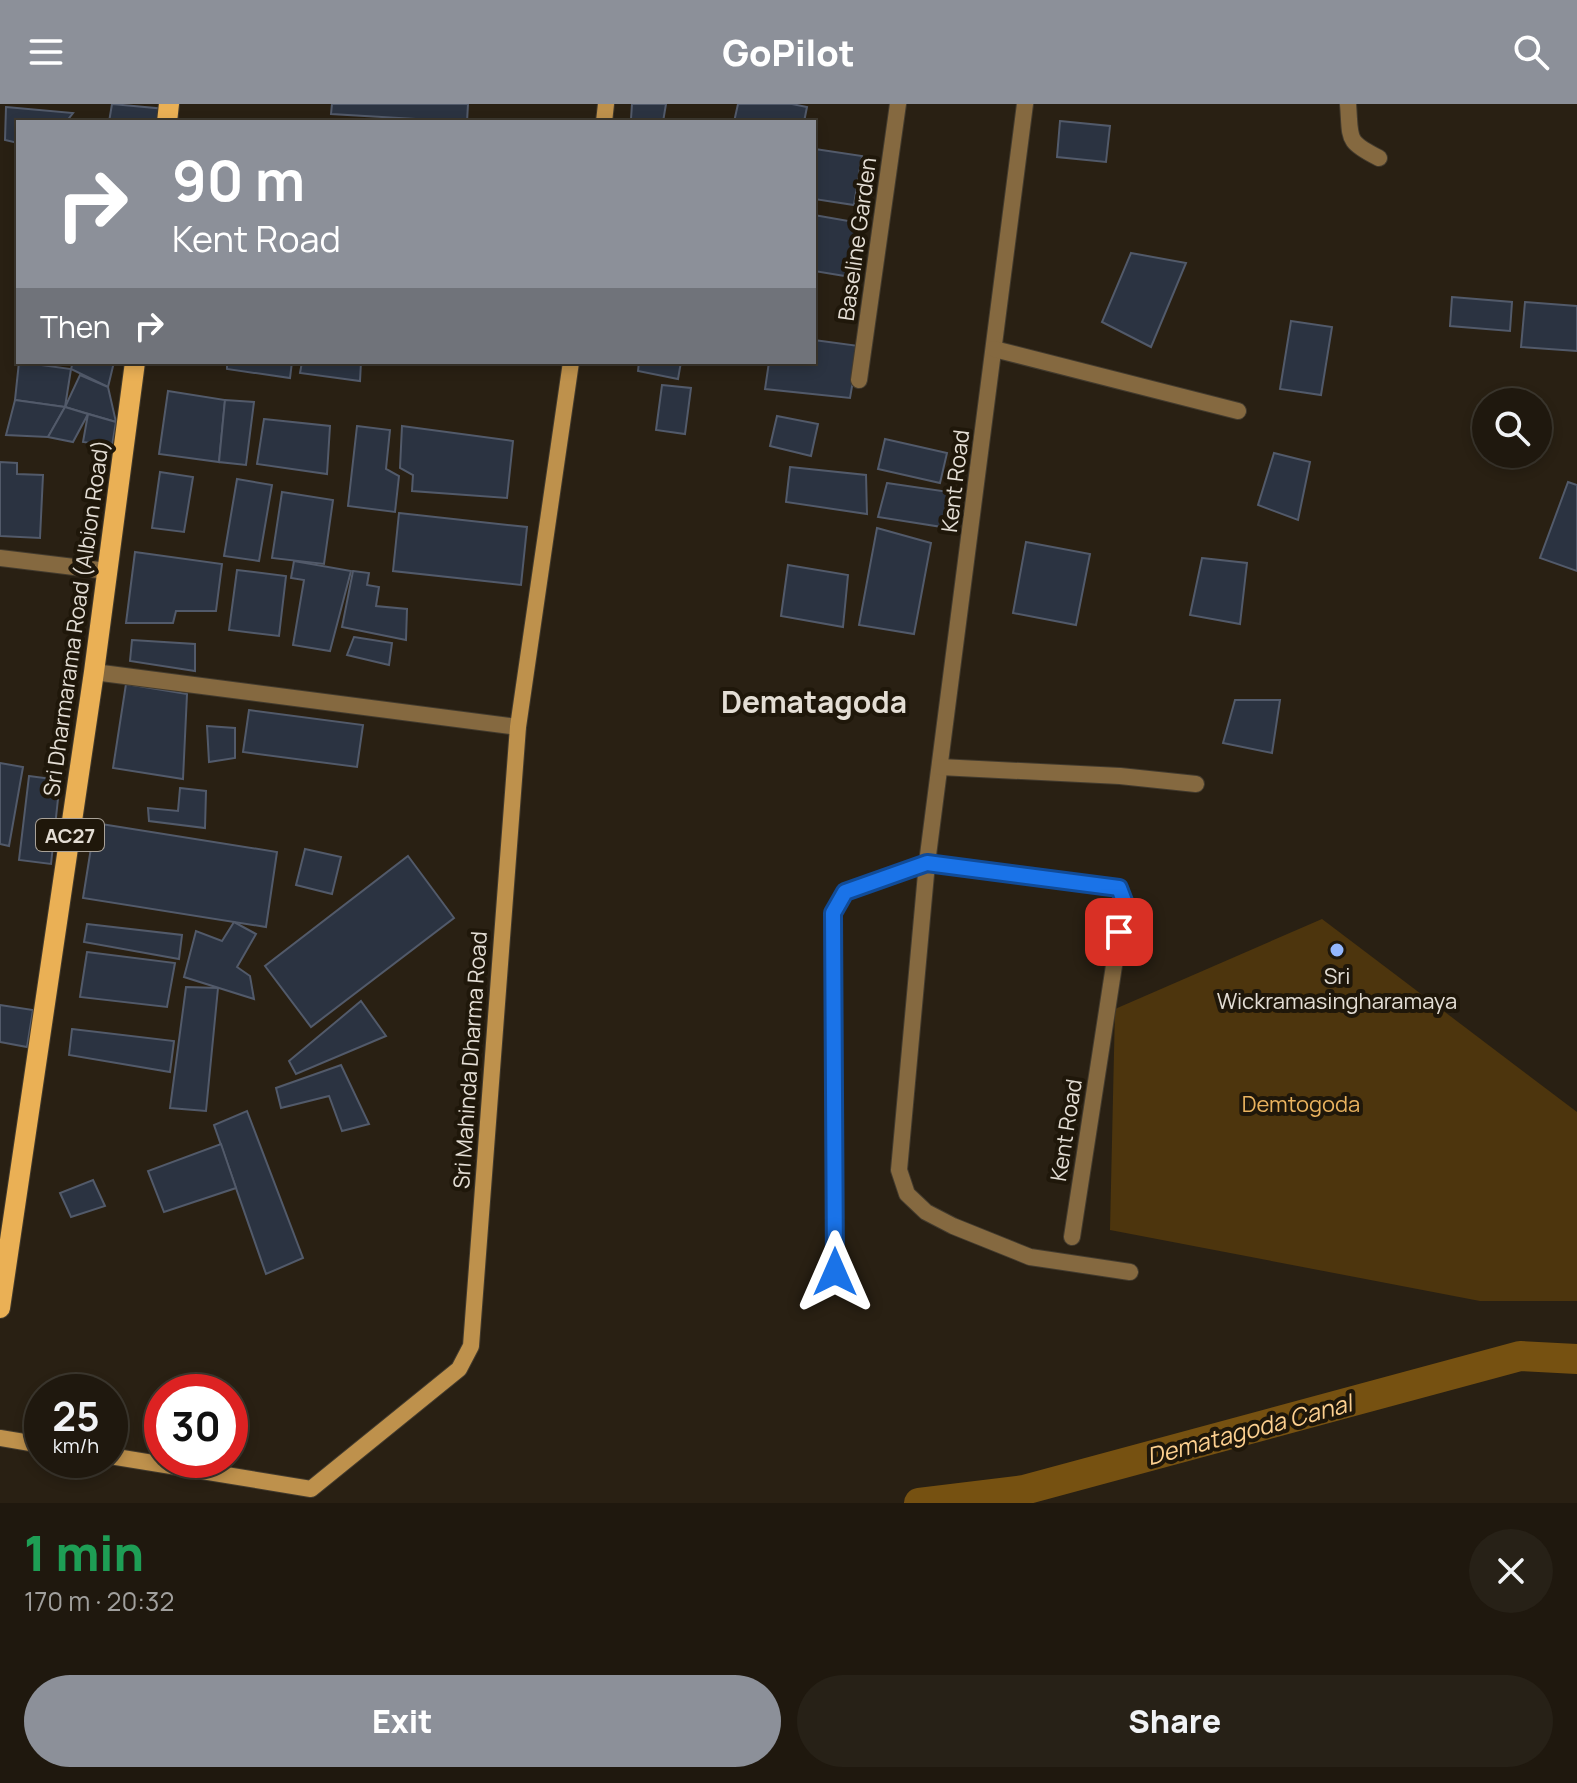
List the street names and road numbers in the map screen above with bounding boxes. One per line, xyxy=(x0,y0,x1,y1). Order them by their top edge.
street label: Baseline Garden xyxy=(831,155,883,323)
street label: Kent Road xyxy=(934,428,976,534)
street label: Sri Dharmarama Road (Albion Road) xyxy=(36,438,116,798)
road number: AC27 xyxy=(36,819,104,851)
street label: Sri Mahinda Dharma Road xyxy=(446,930,494,1190)
street label: Kent Road xyxy=(1043,1077,1089,1183)

